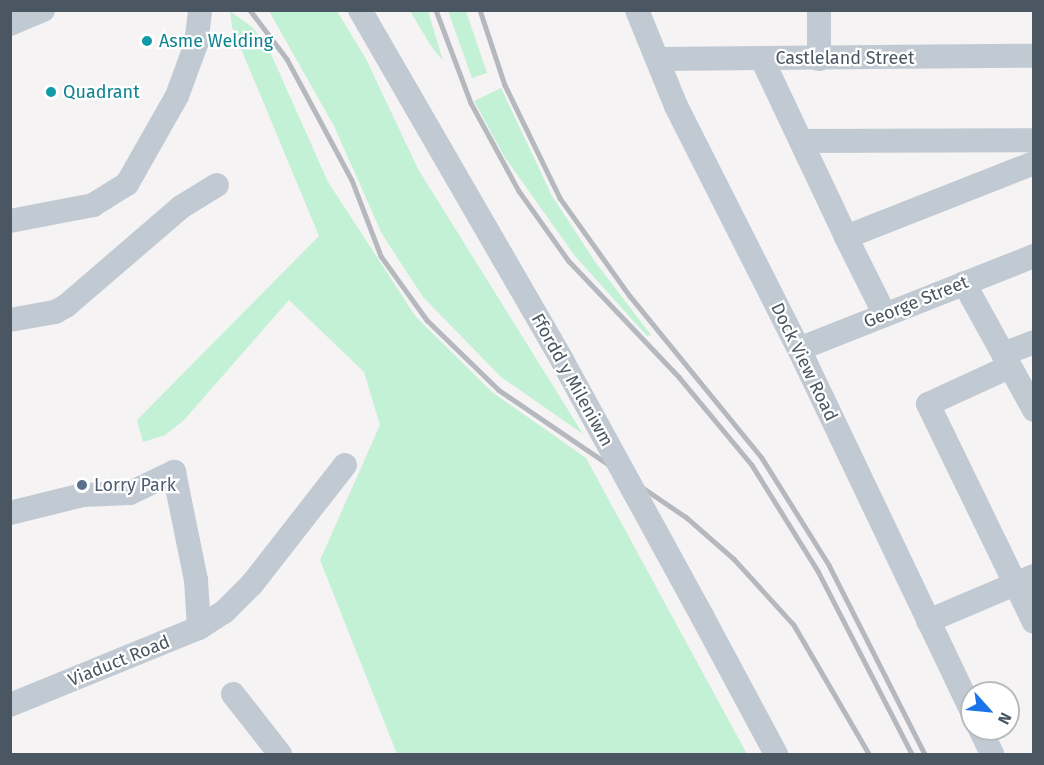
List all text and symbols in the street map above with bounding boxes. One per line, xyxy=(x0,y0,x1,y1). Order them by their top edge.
place label: Asme Welding xyxy=(159,30,273,52)
marker: Asme Welding xyxy=(140,34,154,48)
street label: Castleland Street xyxy=(775,47,915,69)
place label: Quadrant xyxy=(63,81,140,103)
marker: Quadrant xyxy=(44,85,58,99)
street label: George Street xyxy=(861,271,971,333)
street label: Dock View Road xyxy=(766,299,842,425)
street label: Ffordd y Mileniwm xyxy=(526,310,618,450)
place label: Lorry Park xyxy=(94,474,176,496)
marker: Lorry Park xyxy=(75,478,89,492)
street label: Viaduct Road xyxy=(65,631,173,691)
north arrow xyxy=(960,681,1020,741)
text: N xyxy=(994,709,1016,728)

